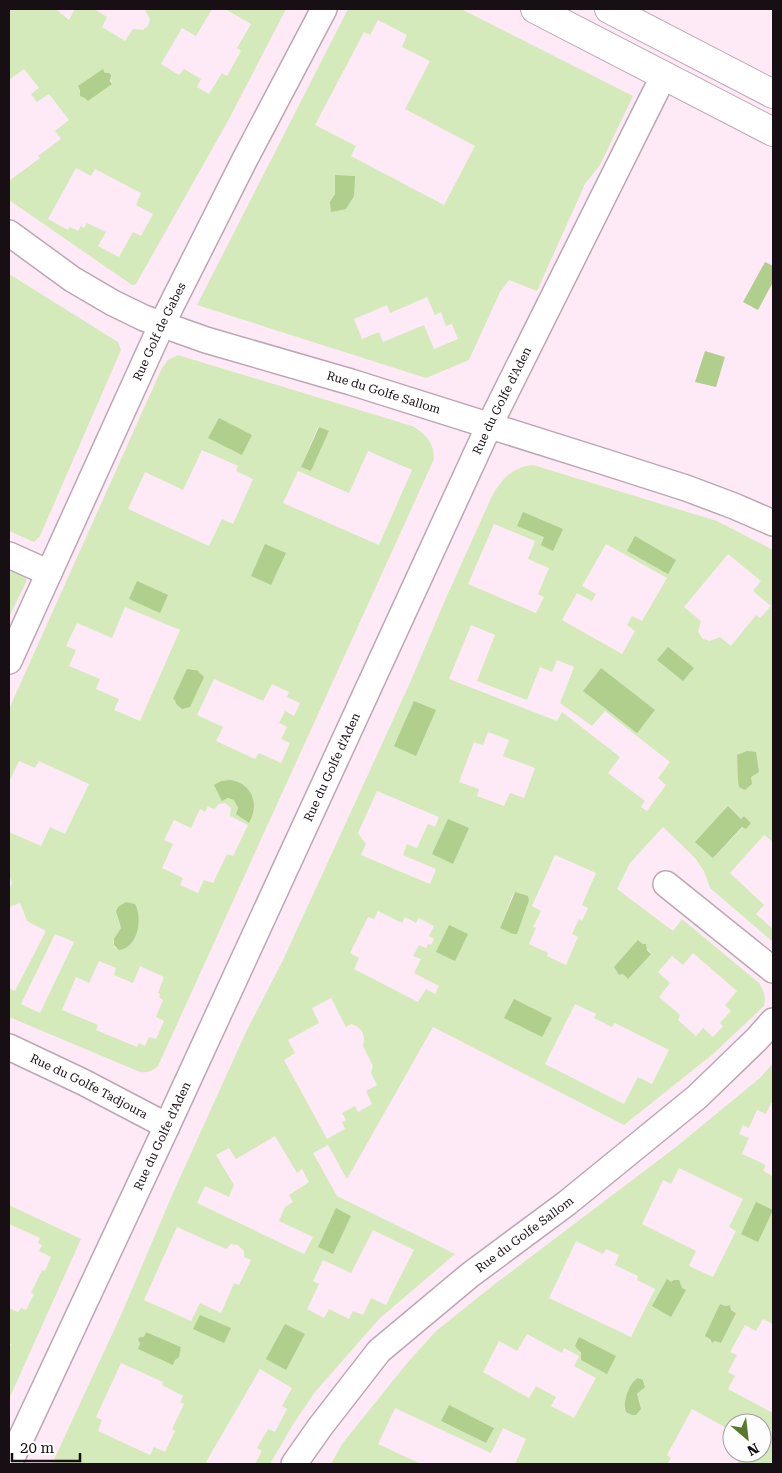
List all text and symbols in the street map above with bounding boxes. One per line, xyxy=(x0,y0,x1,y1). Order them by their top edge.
street label: Rue Golf de Gabes xyxy=(130,280,189,383)
street label: Rue du Golfe d'Aden xyxy=(470,344,534,457)
street label: Rue du Golfe Sallom xyxy=(325,368,442,417)
street label: Rue du Golfe d'Aden xyxy=(301,710,363,824)
street label: Rue du Golfe Tadjoura xyxy=(28,1051,150,1122)
street label: Rue du Golfe d'Aden xyxy=(131,1079,193,1192)
street label: Rue du Golfe Sallom xyxy=(473,1194,576,1275)
north arrow xyxy=(722,1413,772,1463)
scale bar xyxy=(12,1430,80,1462)
text: 20 m xyxy=(20,1439,55,1457)
text: N xyxy=(744,1440,762,1459)

